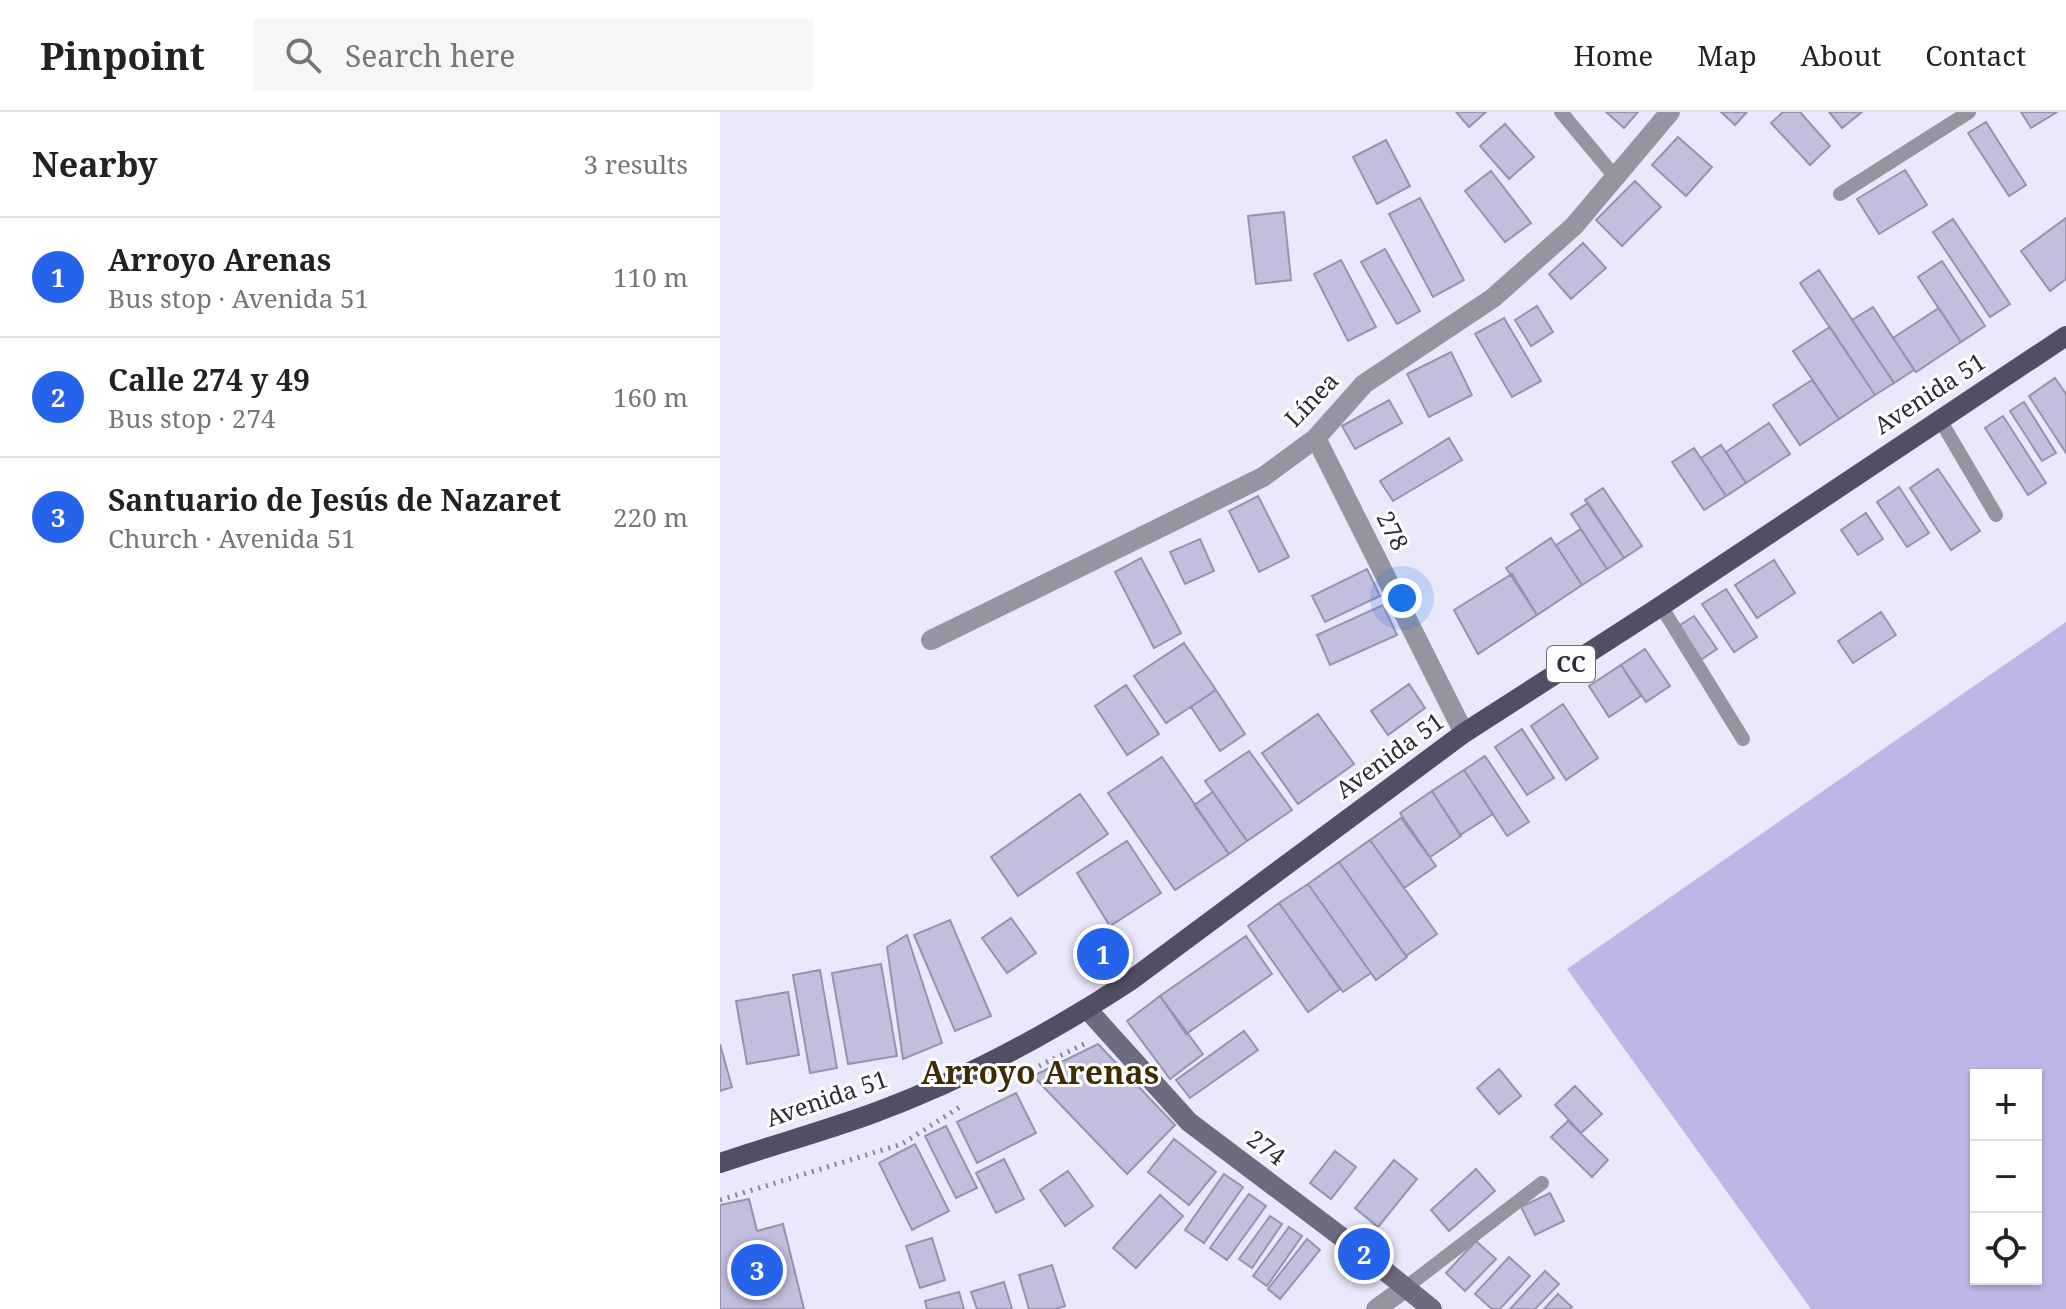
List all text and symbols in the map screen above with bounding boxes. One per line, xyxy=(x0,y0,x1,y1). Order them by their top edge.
search box xyxy=(253,19,813,91)
text: Pinpoint xyxy=(40,29,205,81)
icon: search xyxy=(281,33,325,77)
text: Search here xyxy=(345,35,515,76)
text: Home xyxy=(1574,36,1653,74)
text: Map xyxy=(1697,36,1757,74)
text: About xyxy=(1801,36,1881,74)
text: Contact xyxy=(1925,36,2026,74)
text: Nearby xyxy=(32,141,158,187)
text: 3 results xyxy=(583,146,688,182)
text: Arroyo Arenas xyxy=(108,239,331,280)
text: 1 xyxy=(51,259,65,295)
text: 110 m xyxy=(613,259,688,295)
text: Bus stop · Avenida 51 xyxy=(108,280,369,316)
street label: Avenida 51 xyxy=(1867,344,1991,441)
text: Calle 274 y 49 xyxy=(108,359,310,400)
street label: Línea xyxy=(1277,364,1345,434)
text: 2 xyxy=(51,379,65,415)
text: 160 m xyxy=(613,379,688,415)
text: Bus stop · 274 xyxy=(108,400,275,436)
text: Santuario de Jesús de Nazaret xyxy=(108,479,561,520)
text: 3 xyxy=(51,499,65,535)
text: 220 m xyxy=(613,499,688,535)
street label: 278 xyxy=(1369,505,1417,556)
text: Church · Avenida 51 xyxy=(108,520,356,556)
your location xyxy=(1382,578,1422,618)
road number: CC xyxy=(1547,646,1595,682)
street label: Avenida 51 xyxy=(1328,704,1450,805)
pin: 1 xyxy=(1077,924,1129,984)
district label: Arroyo Arenas xyxy=(921,1050,1159,1093)
street label: Avenida 51 xyxy=(761,1061,892,1134)
map controls xyxy=(1970,1069,2042,1285)
button: + xyxy=(1970,1069,2042,1141)
street label: 274 xyxy=(1241,1122,1293,1172)
button: − xyxy=(1970,1141,2042,1213)
button: locate xyxy=(1970,1213,2042,1285)
pin: 2 xyxy=(1338,1224,1390,1284)
pin: 3 xyxy=(731,1240,783,1300)

